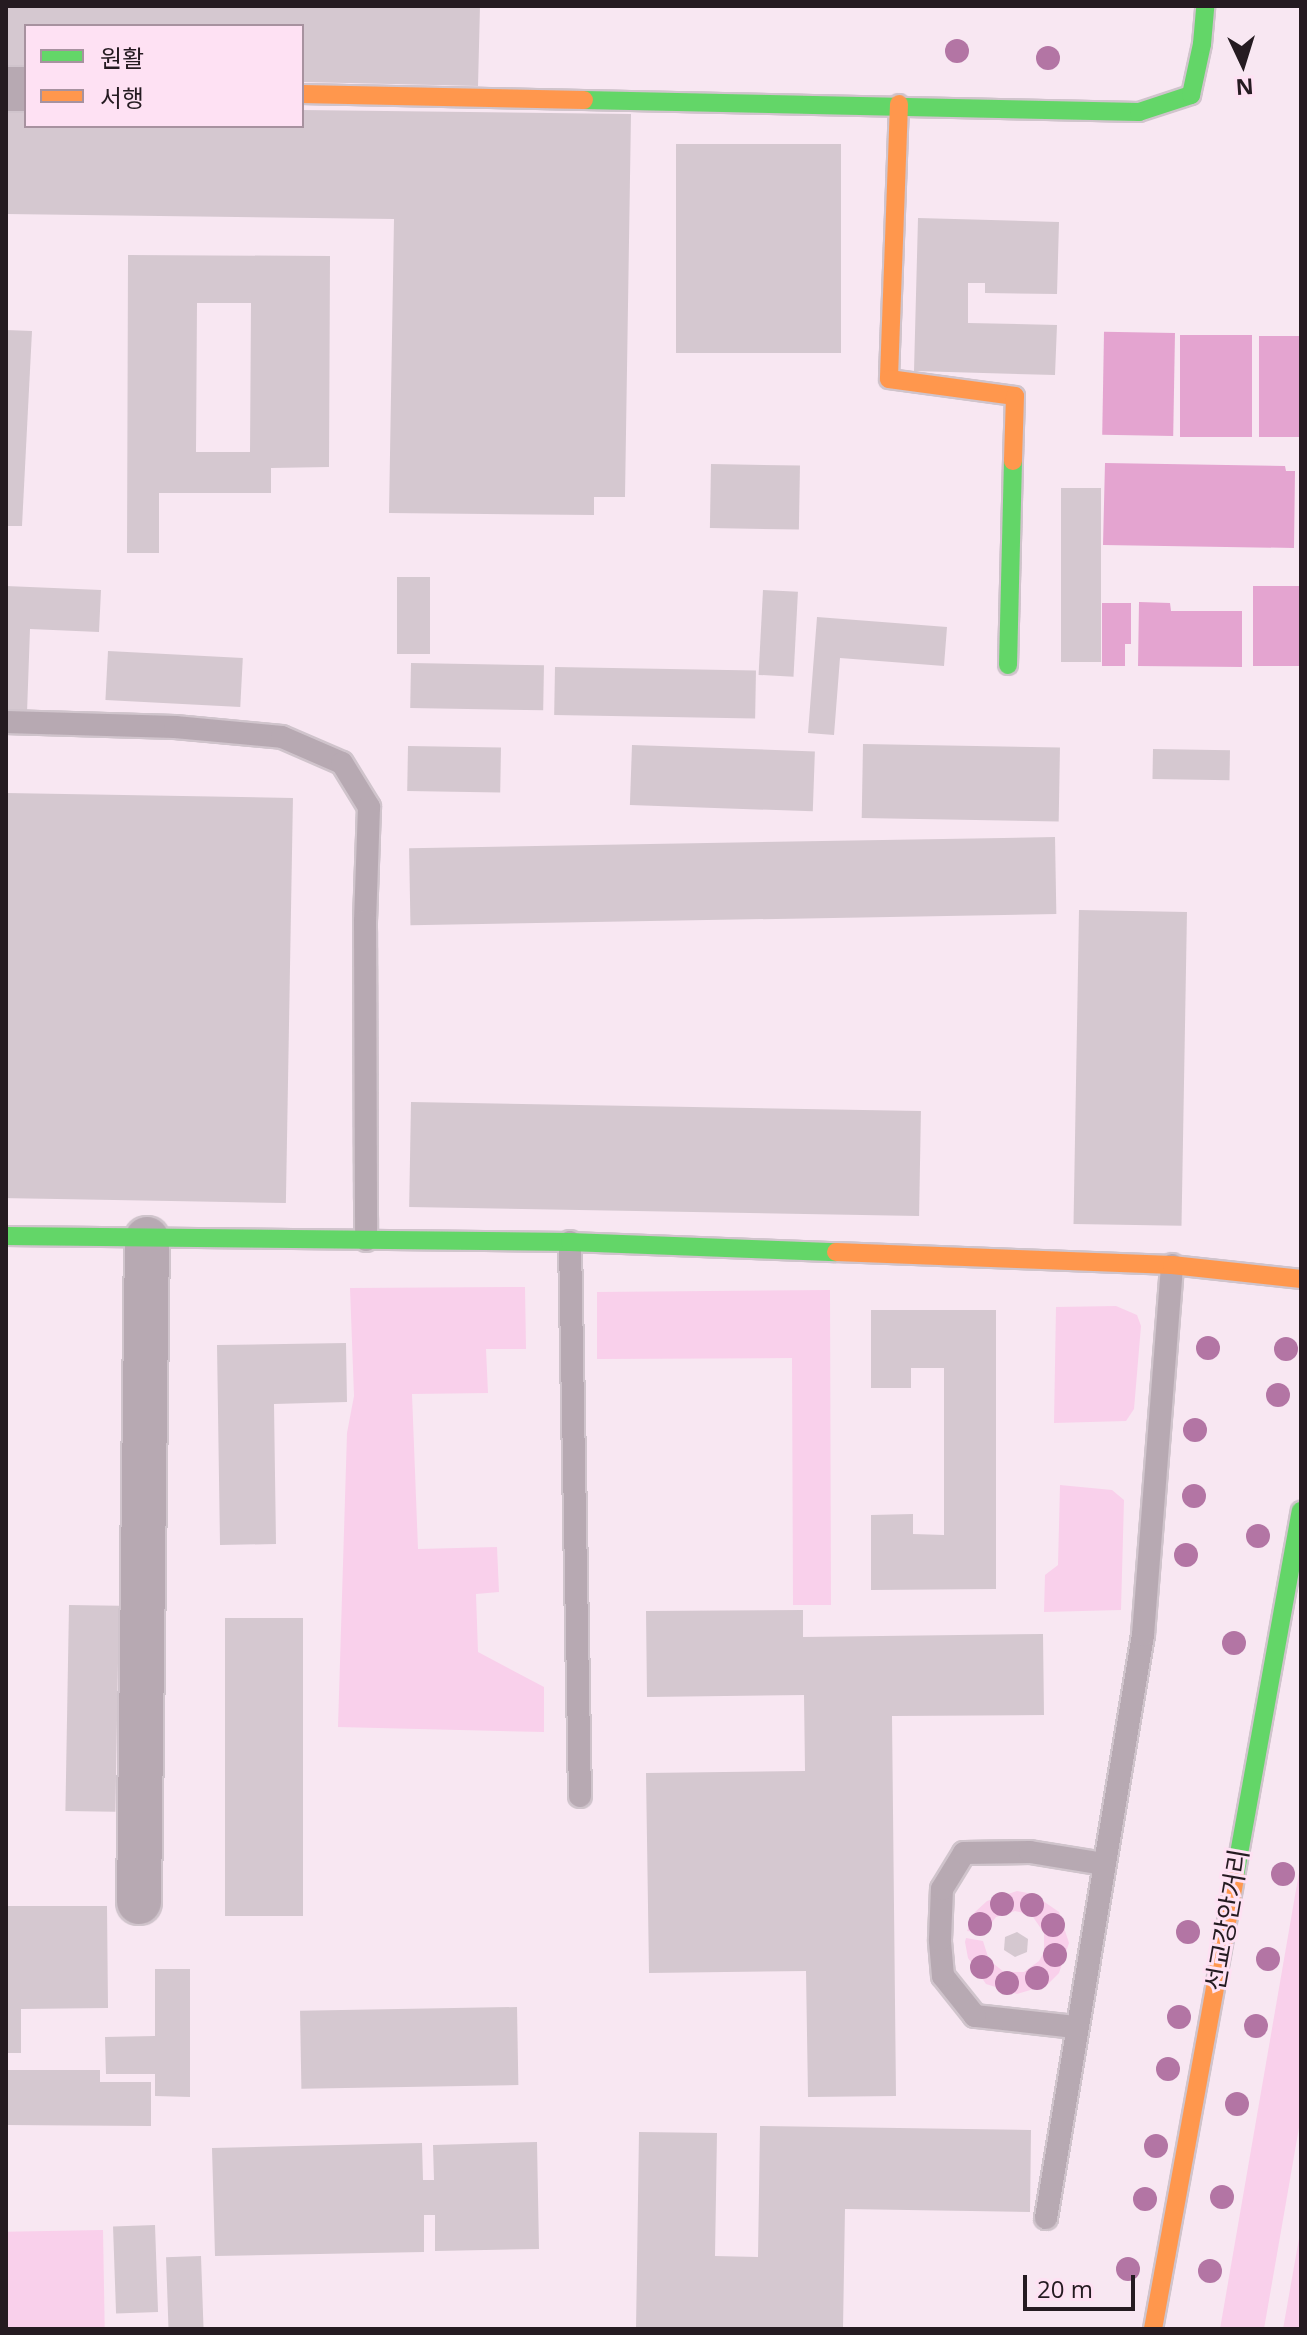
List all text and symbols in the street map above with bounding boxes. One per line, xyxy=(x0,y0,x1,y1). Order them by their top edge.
legend xyxy=(24,24,304,128)
north arrow xyxy=(1203,24,1283,104)
text: 원활 xyxy=(100,41,144,74)
text: N xyxy=(1235,72,1255,104)
text: 서행 xyxy=(100,81,144,114)
street label: 선교강안거리 xyxy=(1199,1847,1255,1993)
scale bar xyxy=(1027,2259,1139,2309)
text: 20 m xyxy=(1037,2272,1093,2305)

